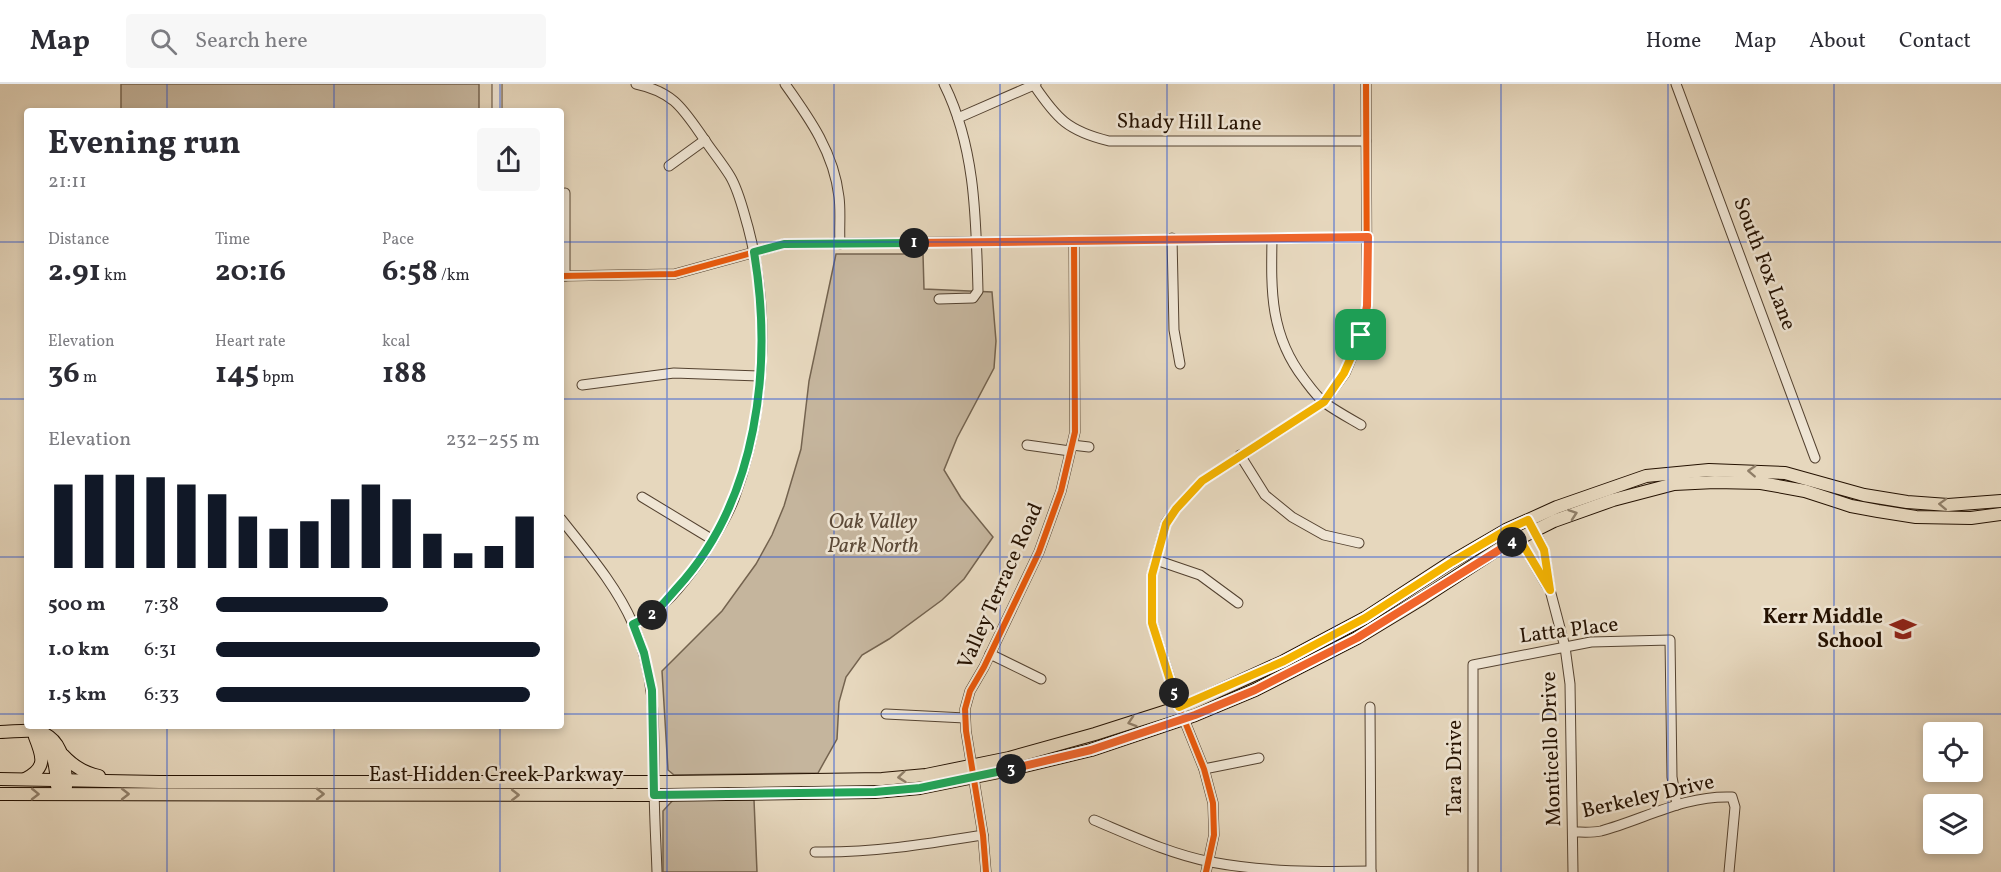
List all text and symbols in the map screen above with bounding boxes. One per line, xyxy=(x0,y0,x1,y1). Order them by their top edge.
search box xyxy=(126,14,546,68)
text: Map xyxy=(30,22,90,61)
icon: search xyxy=(147,25,180,58)
text: Search here xyxy=(195,26,308,57)
text: Home xyxy=(1646,27,1701,56)
text: Map xyxy=(1734,27,1776,56)
text: About xyxy=(1809,27,1866,56)
text: Contact xyxy=(1899,27,1971,56)
street label: Shady Hill Lane xyxy=(1116,107,1262,139)
text: Evening run xyxy=(48,122,241,168)
button: share xyxy=(477,128,540,191)
text: 21:11 xyxy=(48,168,87,196)
street label: South Fox Lane xyxy=(1725,193,1803,335)
pin: 1 xyxy=(899,228,929,258)
text: Distance xyxy=(48,229,109,251)
text: Time xyxy=(215,229,250,251)
text: Pace xyxy=(382,229,414,251)
text: 1 xyxy=(911,232,917,254)
text: 2.91 xyxy=(48,251,101,293)
text: 20:16 xyxy=(215,251,286,293)
text: 6:58 xyxy=(382,251,438,293)
text: km xyxy=(101,265,127,287)
text: /km xyxy=(438,265,470,287)
pin xyxy=(1335,309,1386,360)
icon: arrive xyxy=(1344,318,1377,351)
text: Elevation xyxy=(48,331,115,353)
text: Heart rate xyxy=(215,331,286,353)
text: kcal xyxy=(382,331,410,353)
text: 36 xyxy=(48,353,80,395)
text: 145 xyxy=(215,353,259,395)
text: 188 xyxy=(382,353,427,395)
text: m xyxy=(80,367,97,389)
text: bpm xyxy=(259,367,295,389)
text: Elevation xyxy=(48,426,131,454)
text: 232–255 m xyxy=(446,426,540,454)
one-way arrow xyxy=(1747,464,1756,477)
street label: Valley Terrace Road xyxy=(951,498,1051,674)
one-way arrow xyxy=(1938,498,1947,511)
park label: Oak Valley Park North xyxy=(827,508,919,561)
one-way arrow xyxy=(1567,509,1578,522)
pin: 4 xyxy=(1497,527,1527,557)
text: 4 xyxy=(1507,531,1517,553)
text: 500 m xyxy=(48,591,106,619)
text: 7:38 xyxy=(144,591,179,619)
pin: 2 xyxy=(637,600,667,630)
place label: Kerr Middle School xyxy=(1763,603,1883,656)
text: 2 xyxy=(648,604,656,626)
street label: Latta Place xyxy=(1518,611,1620,651)
school or university icon: Kerr Middle School xyxy=(1888,614,1918,644)
text: 1.0 km xyxy=(48,636,110,664)
text: 6:31 xyxy=(144,636,177,664)
street label: Monticello Drive xyxy=(1535,671,1569,827)
pin: 5 xyxy=(1159,678,1189,708)
text: 1.5 km xyxy=(48,681,107,709)
text: 6:33 xyxy=(144,681,179,709)
text: 5 xyxy=(1170,682,1178,704)
one-way arrow xyxy=(1127,715,1138,728)
street label: Tara Drive xyxy=(1441,720,1470,816)
map controls xyxy=(1923,722,1983,854)
button: locate xyxy=(1923,722,1983,782)
pin: 3 xyxy=(996,754,1026,784)
text: 3 xyxy=(1007,758,1015,780)
street label: East Hidden Creek Parkway xyxy=(369,761,624,790)
street label: Berkeley Drive xyxy=(1579,768,1717,826)
one-way arrow xyxy=(897,770,907,783)
one-way arrow xyxy=(30,788,39,800)
one-way arrow xyxy=(120,788,129,800)
one-way arrow xyxy=(315,788,324,800)
one-way arrow xyxy=(510,789,519,801)
button: layers xyxy=(1923,794,1983,854)

